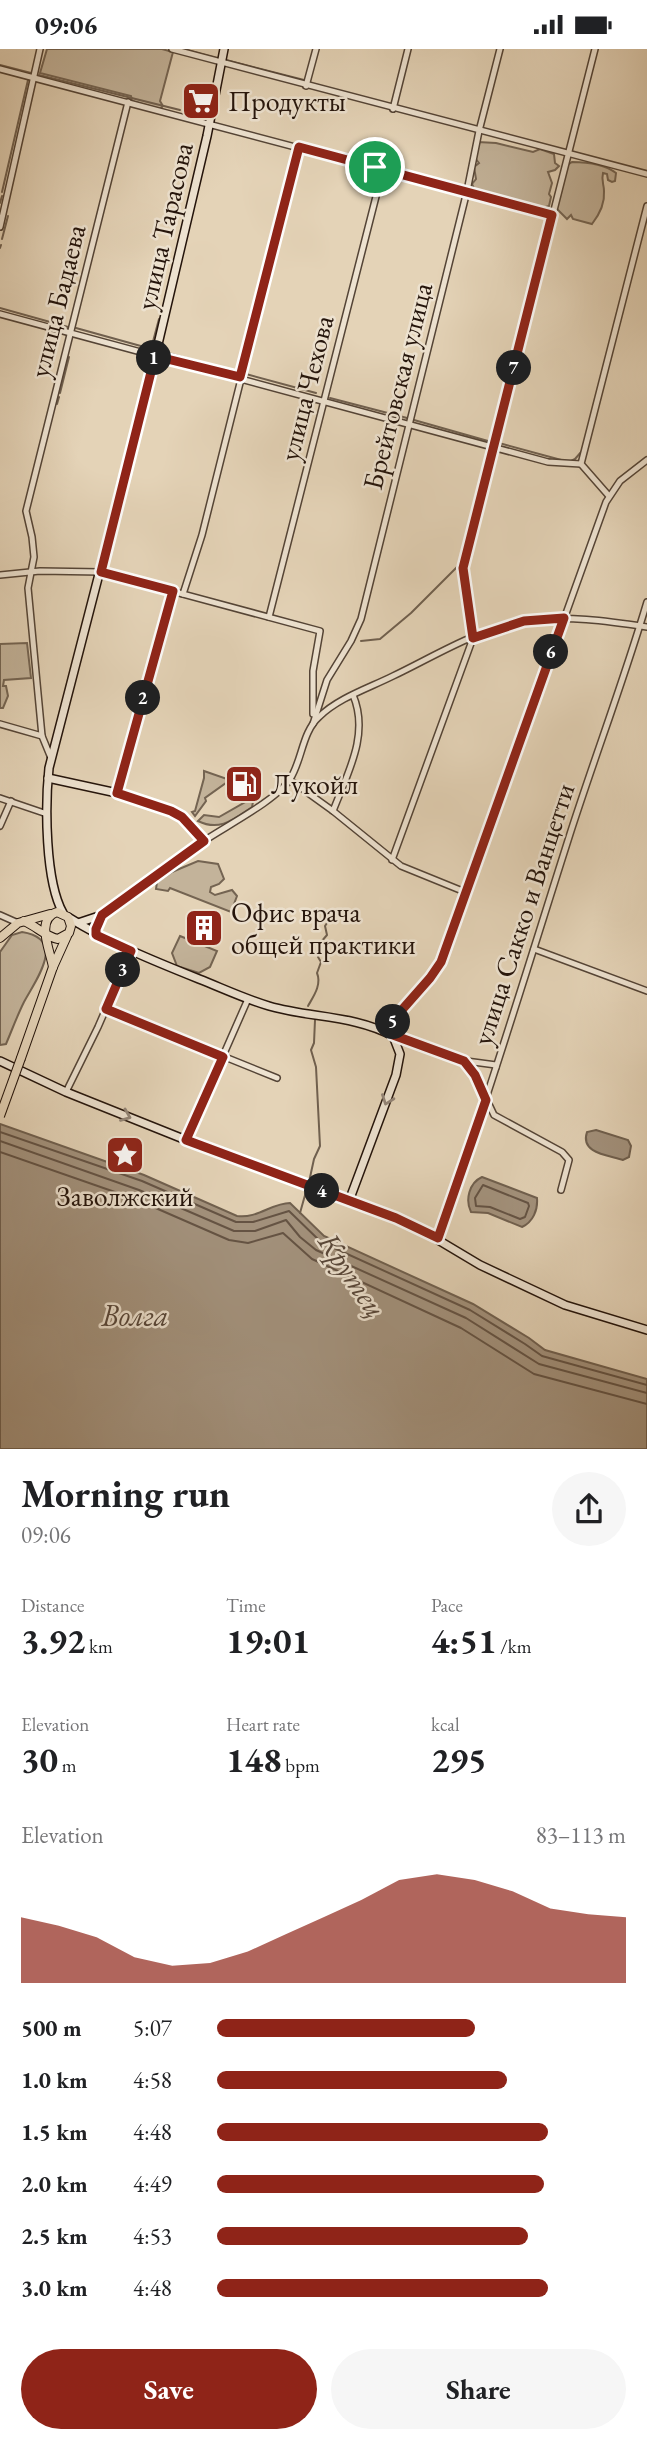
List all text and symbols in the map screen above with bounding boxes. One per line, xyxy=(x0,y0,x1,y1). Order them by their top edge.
text: 09:06 xyxy=(35,8,97,42)
supermarket icon: Продукты xyxy=(180,80,222,122)
place label: Продукты xyxy=(228,83,346,119)
pin xyxy=(345,137,405,197)
street label: улица Тарасова xyxy=(127,138,201,313)
icon: arrive xyxy=(356,148,394,186)
street label: улица Бадаева xyxy=(21,220,94,381)
street label: Брейтовская улица xyxy=(354,278,440,493)
street label: улица Чехова xyxy=(271,311,342,465)
pin: 1 xyxy=(136,341,172,375)
text: 1 xyxy=(148,345,159,370)
pin: 7 xyxy=(496,351,532,385)
text: 7 xyxy=(508,355,519,380)
pin: 6 xyxy=(534,635,568,669)
text: 6 xyxy=(545,639,556,664)
pin: 2 xyxy=(125,681,160,715)
text: 2 xyxy=(137,685,148,710)
fuel station icon: Лукойл xyxy=(223,763,265,805)
place label: Лукойл xyxy=(271,766,358,802)
street label: улица Сакко и Ванцетти xyxy=(464,778,582,1050)
place label: Офис врача общей практики xyxy=(231,894,416,962)
building icon: Офис врача общей практики xyxy=(183,907,225,949)
pin: 3 xyxy=(106,953,140,988)
text: 3 xyxy=(117,957,128,982)
pin: 5 xyxy=(376,1005,410,1039)
text: 5 xyxy=(387,1009,398,1034)
one-way arrow xyxy=(382,1094,396,1106)
one-way arrow xyxy=(119,1108,131,1122)
place icon: Заволжский xyxy=(104,1134,146,1176)
pin: 4 xyxy=(304,1173,340,1209)
place label: Заволжский xyxy=(57,1178,194,1214)
text: 4 xyxy=(316,1178,327,1203)
water label: Крутец xyxy=(309,1224,395,1325)
water label: Волга xyxy=(100,1296,169,1335)
text: Morning run xyxy=(21,1469,230,1518)
button: share xyxy=(552,1472,626,1546)
text: 09:06 xyxy=(21,1520,71,1550)
text: Distance xyxy=(21,1593,84,1618)
text: Time xyxy=(226,1593,266,1618)
text: Pace xyxy=(431,1593,463,1618)
text: 3.92 xyxy=(21,1618,85,1663)
text: 19:01 xyxy=(226,1618,310,1663)
text: 4:51 xyxy=(431,1618,496,1663)
text: km xyxy=(85,1634,113,1659)
text: /km xyxy=(496,1634,532,1659)
text: Elevation xyxy=(21,1712,89,1737)
text: Heart rate xyxy=(226,1712,300,1737)
text: kcal xyxy=(431,1712,460,1737)
text: 30 xyxy=(21,1737,58,1782)
text: 148 xyxy=(226,1737,282,1782)
text: 295 xyxy=(431,1737,487,1782)
text: m xyxy=(58,1753,77,1778)
text: bpm xyxy=(282,1753,320,1778)
text: Elevation xyxy=(21,1820,104,1850)
text: 83–113 m xyxy=(536,1820,626,1850)
text: 500 m xyxy=(21,2013,82,2043)
text: 5:07 xyxy=(133,2013,172,2043)
text: 1.0 km xyxy=(21,2065,88,2095)
text: 4:58 xyxy=(133,2065,172,2095)
text: 1.5 km xyxy=(21,2117,88,2147)
text: 4:48 xyxy=(133,2117,172,2147)
text: 2.0 km xyxy=(21,2169,88,2199)
text: 4:49 xyxy=(133,2169,172,2199)
text: 2.5 km xyxy=(21,2221,88,2251)
text: 4:53 xyxy=(133,2221,172,2251)
text: 3.0 km xyxy=(21,2273,88,2303)
text: 4:48 xyxy=(133,2273,172,2303)
button: Save xyxy=(21,2349,317,2429)
button: Share xyxy=(331,2349,626,2429)

